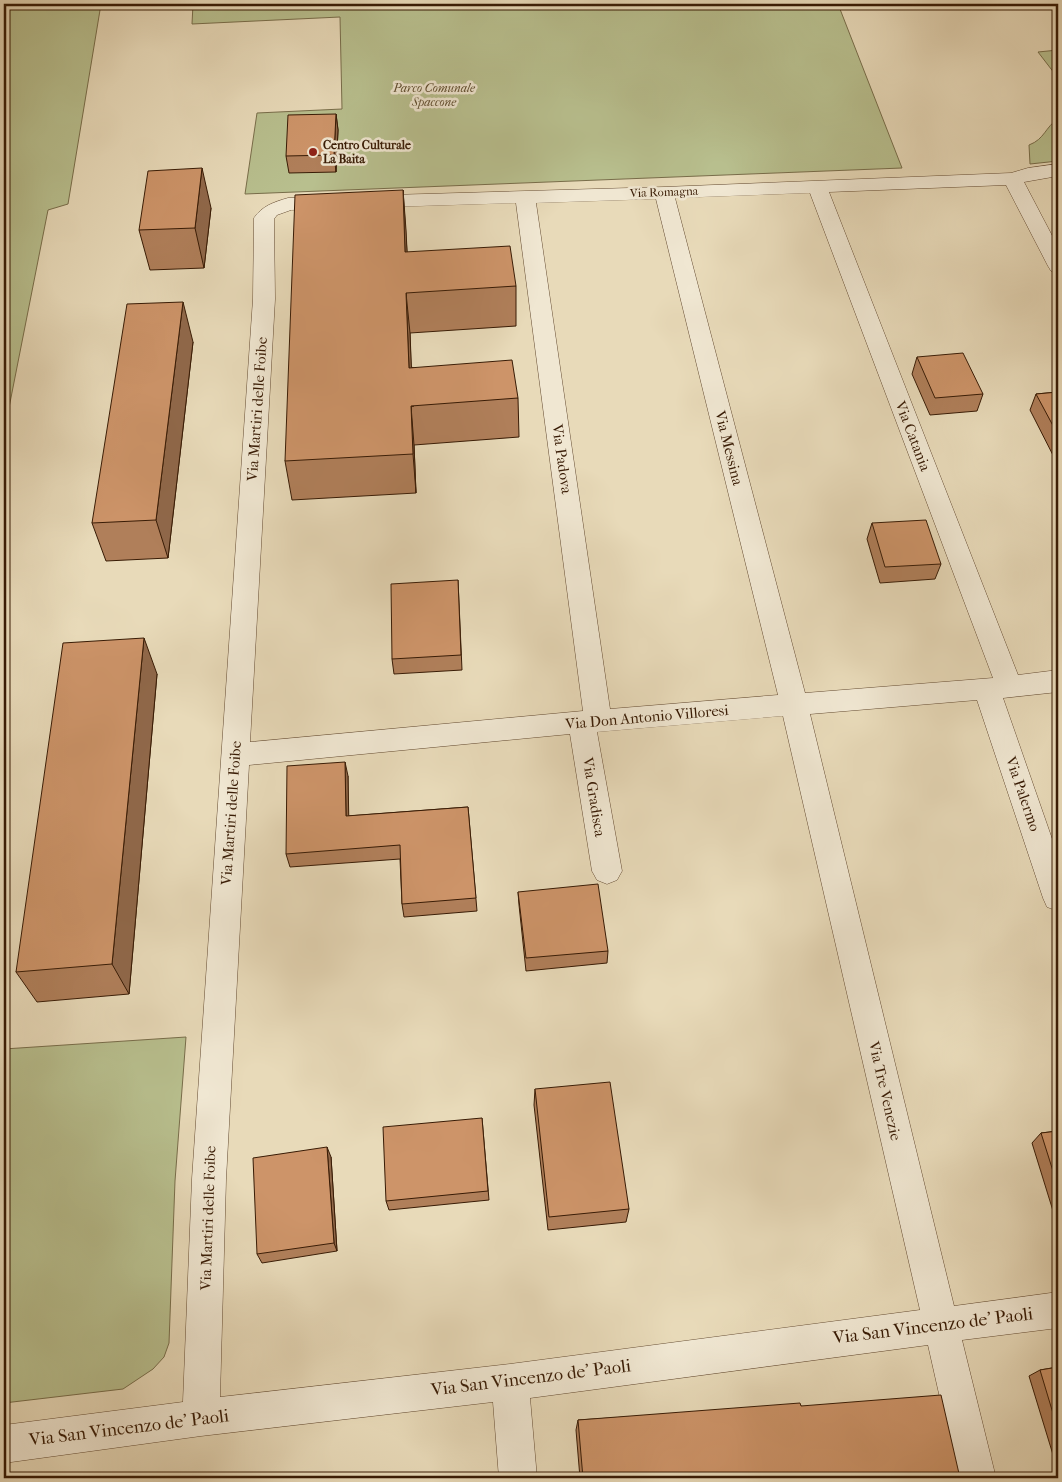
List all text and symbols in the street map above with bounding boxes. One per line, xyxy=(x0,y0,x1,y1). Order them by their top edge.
park label: Parco Comunale Spaccone xyxy=(392,81,476,109)
place label: Centro Culturale La Baita xyxy=(323,138,411,166)
marker: Centro Culturale La Baita xyxy=(307,146,319,158)
street label: Via Romagna xyxy=(629,184,699,200)
street label: Via Martiri delle Foibe xyxy=(243,336,271,483)
street label: Via Catania xyxy=(891,397,935,475)
street label: Via Messina xyxy=(711,408,747,488)
street label: Via Padova xyxy=(548,422,576,496)
street label: Via Don Antonio Villoresi xyxy=(564,701,730,733)
street label: Via Martiri delle Foibe xyxy=(217,740,245,887)
street label: Via Palermo xyxy=(1001,753,1044,834)
street label: Via Gradisca xyxy=(579,755,609,839)
street label: Via Tre Venezie xyxy=(865,1039,905,1143)
street label: Via Martiri delle Foibe xyxy=(196,1145,220,1292)
street label: Via San Vincenzo de' Paoli xyxy=(831,1303,1035,1349)
street label: Via San Vincenzo de' Paoli xyxy=(429,1355,633,1401)
street label: Via San Vincenzo de' Paoli xyxy=(27,1405,231,1451)

